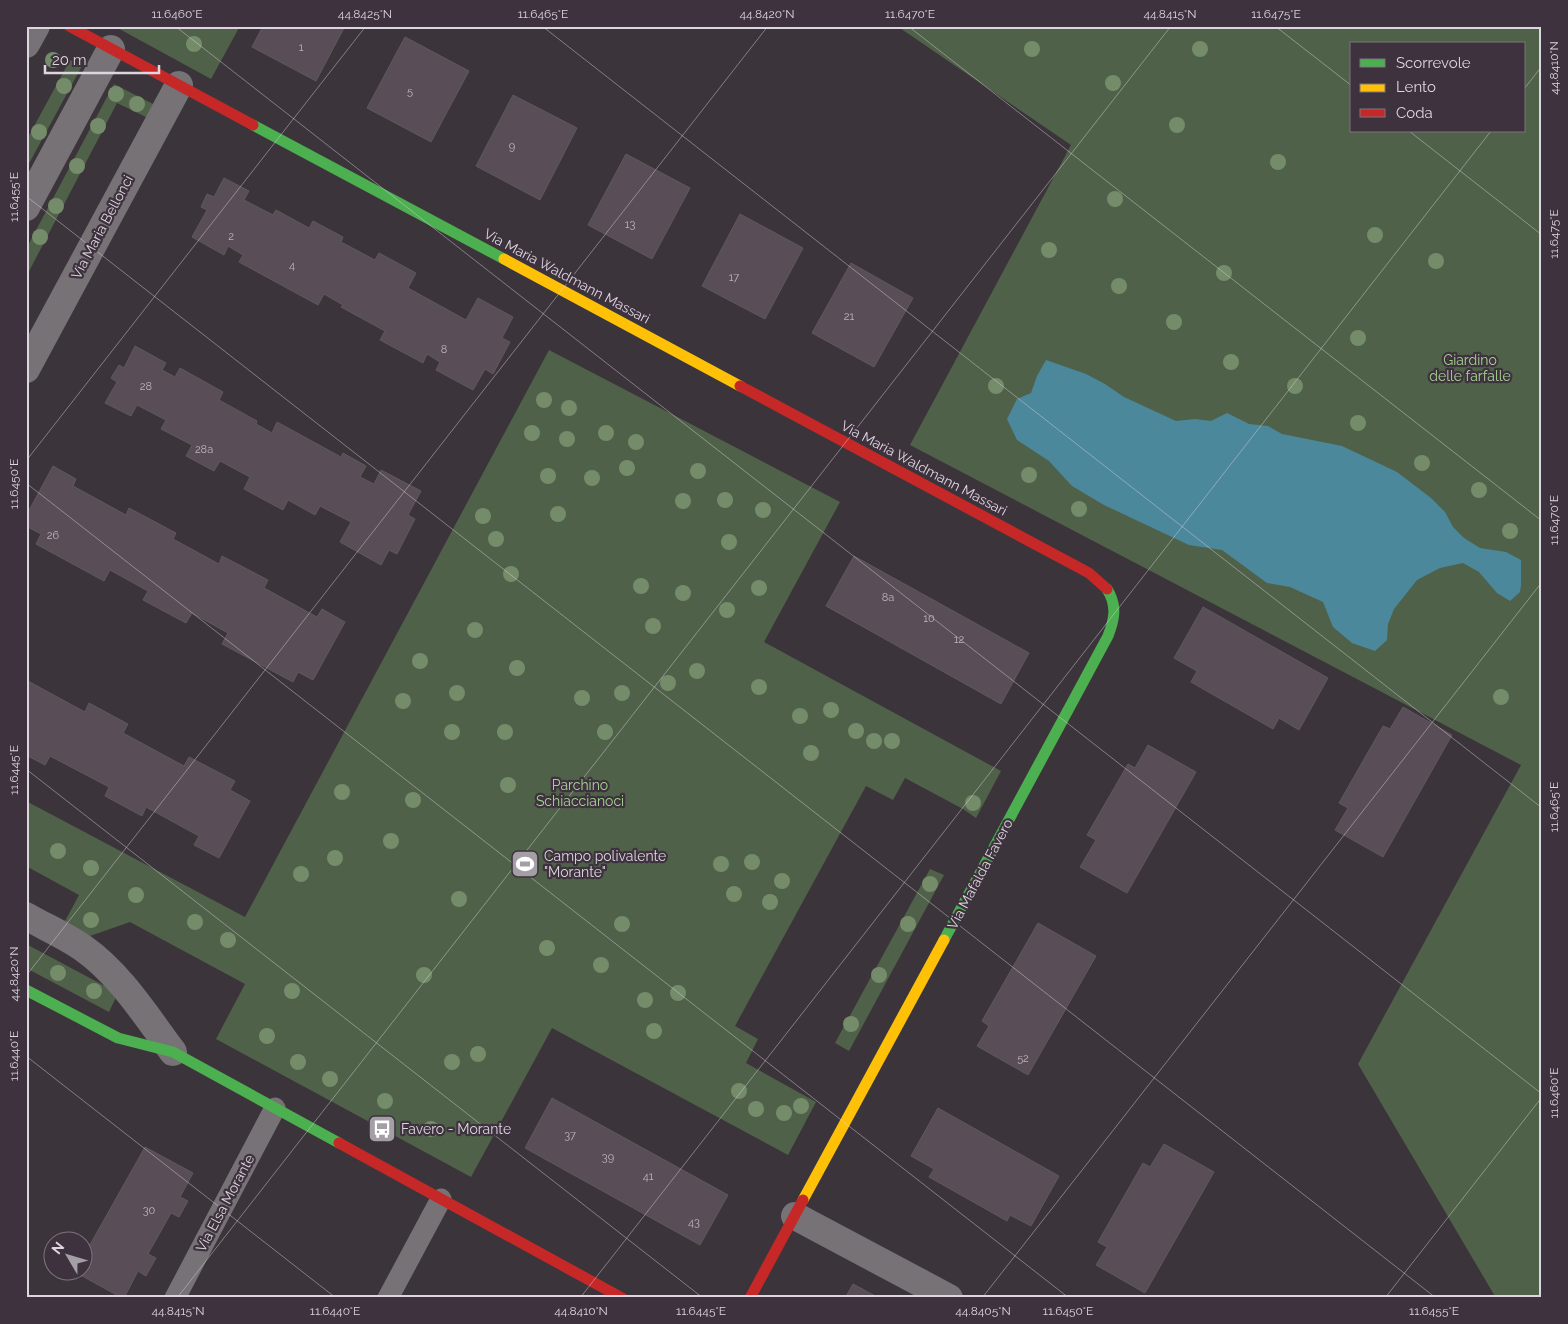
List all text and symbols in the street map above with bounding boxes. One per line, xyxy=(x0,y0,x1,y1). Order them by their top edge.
text: 11.6460°E xyxy=(151,7,203,21)
text: 44.8425°N xyxy=(338,7,392,21)
text: 11.6465°E xyxy=(518,7,568,21)
text: 44.8420°N xyxy=(740,7,794,21)
text: 11.6470°E xyxy=(885,7,935,21)
text: 44.8415°N xyxy=(1143,7,1197,21)
text: 11.6475°E xyxy=(1251,7,1301,21)
house number: 1 xyxy=(299,41,304,54)
text: 44.8410°N xyxy=(1547,41,1561,95)
scale bar xyxy=(45,42,159,74)
legend xyxy=(1350,42,1526,132)
text: 20 m xyxy=(52,51,87,69)
text: Scorrevole xyxy=(1396,54,1471,72)
text: Lento xyxy=(1396,78,1436,96)
house number: 5 xyxy=(407,85,413,98)
text: Coda xyxy=(1396,104,1433,122)
house number: 9 xyxy=(509,140,515,153)
text: 11.6455°E xyxy=(7,172,21,222)
street label: Via Maria Bellonci xyxy=(68,172,136,282)
text: 11.6475°E xyxy=(1547,209,1561,259)
house number: 13 xyxy=(625,218,635,231)
street label: Via Maria Waldmann Massari xyxy=(481,225,653,327)
house number: 2 xyxy=(228,230,234,243)
house number: 4 xyxy=(289,259,295,272)
house number: 17 xyxy=(729,271,739,284)
house number: 21 xyxy=(844,310,855,323)
house number: 8 xyxy=(441,343,447,356)
park label: Giardino delle farfalle xyxy=(1429,352,1511,384)
house number: 28 xyxy=(140,380,152,393)
street label: Via Maria Waldmann Massari xyxy=(838,417,1010,519)
house number: 28a xyxy=(195,443,213,456)
text: 11.6450°E xyxy=(7,459,21,509)
text: 11.6470°E xyxy=(1547,495,1561,545)
house number: 26 xyxy=(47,529,60,542)
house number: 8a xyxy=(882,591,894,604)
house number: 10 xyxy=(923,612,935,625)
house number: 12 xyxy=(954,633,964,646)
text: 11.6445°E xyxy=(7,745,21,795)
park label: Parchino Schiaccianoci xyxy=(536,777,624,809)
text: 11.6465°E xyxy=(1547,782,1561,832)
street label: Via Mafalda Favero xyxy=(944,816,1016,932)
place label: Campo polivalente "Morante" xyxy=(544,848,666,880)
sports icon: Campo polivalente "Morante" xyxy=(510,849,540,879)
text: 44.8420°N xyxy=(7,947,21,1001)
text: 11.6440°E xyxy=(7,1031,21,1081)
house number: 52 xyxy=(1017,1052,1029,1065)
text: 11.6460°E xyxy=(1547,1067,1561,1119)
bus stop icon: Favero - Morante xyxy=(367,1114,397,1144)
place label: Favero - Morante xyxy=(401,1121,511,1137)
house number: 37 xyxy=(564,1129,576,1142)
house number: 39 xyxy=(602,1151,614,1164)
street label: Via Elsa Morante xyxy=(193,1152,257,1254)
house number: 41 xyxy=(643,1170,654,1183)
house number: 30 xyxy=(143,1204,156,1217)
house number: 43 xyxy=(688,1216,700,1229)
north arrow xyxy=(42,1232,92,1282)
text: N xyxy=(48,1239,67,1257)
text: 44.8415°N xyxy=(151,1304,205,1318)
text: 11.6440°E xyxy=(310,1304,360,1318)
text: 44.8410°N xyxy=(554,1304,608,1318)
text: 11.6445°E xyxy=(676,1304,726,1318)
text: 44.8405°N xyxy=(955,1304,1011,1318)
text: 11.6450°E xyxy=(1043,1304,1093,1318)
text: 11.6455°E xyxy=(1409,1304,1459,1318)

